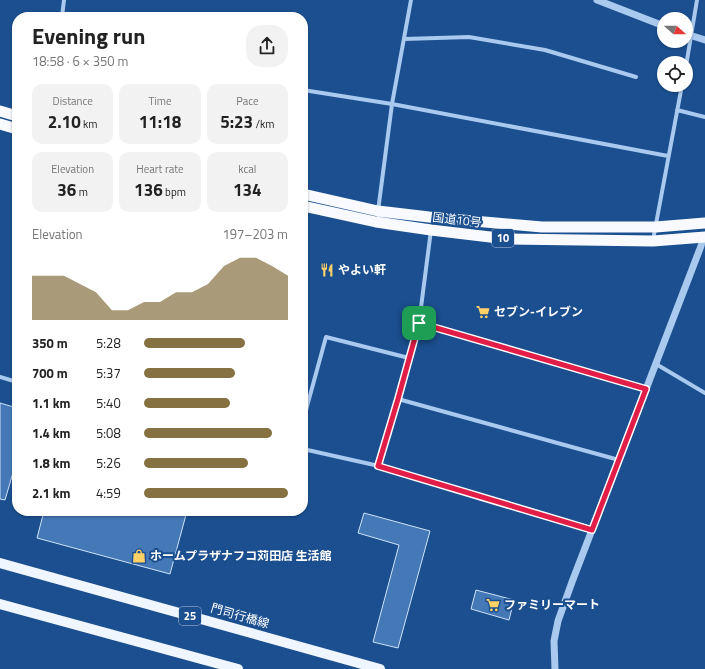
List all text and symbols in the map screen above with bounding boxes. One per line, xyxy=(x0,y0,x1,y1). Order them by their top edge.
north arrow xyxy=(657,12,693,48)
map controls xyxy=(657,12,693,92)
text: Evening run xyxy=(32,19,145,53)
button: share xyxy=(246,25,288,67)
text: 18:58 · 6 × 350 m xyxy=(32,51,128,71)
button: locate xyxy=(657,56,693,92)
text: Distance xyxy=(53,93,93,109)
text: Time xyxy=(149,93,171,109)
text: Pace xyxy=(236,93,258,109)
text: 2.10 xyxy=(48,109,81,135)
text: 11:18 xyxy=(139,109,181,135)
text: 5:23 xyxy=(220,109,253,135)
text: km xyxy=(81,116,98,132)
text: /km xyxy=(253,116,275,132)
text: Elevation xyxy=(51,161,94,177)
text: Heart rate xyxy=(136,161,184,177)
text: kcal xyxy=(238,161,256,177)
text: 36 xyxy=(57,177,76,203)
text: 136 xyxy=(134,177,163,203)
text: 134 xyxy=(233,177,262,203)
text: m xyxy=(76,184,88,200)
text: bpm xyxy=(163,184,186,200)
street label: 国道10号 xyxy=(431,207,483,232)
text: Elevation xyxy=(32,224,83,244)
text: 197–203 m xyxy=(222,224,288,244)
road number: 10 xyxy=(492,229,514,247)
place label: やよい軒 xyxy=(338,260,386,279)
restaurant icon: やよい軒 xyxy=(319,262,335,278)
place label: セブン-イレブン xyxy=(494,302,583,321)
supermarket icon: セブン-イレブン xyxy=(475,304,491,320)
pin xyxy=(402,306,436,340)
icon: arrive xyxy=(408,312,430,334)
text: 350 m xyxy=(32,333,68,353)
text: 5:28 xyxy=(96,333,121,353)
text: 700 m xyxy=(32,363,68,383)
text: 5:37 xyxy=(96,363,121,383)
text: 1.1 km xyxy=(32,393,70,413)
text: 5:40 xyxy=(96,393,121,413)
text: 1.4 km xyxy=(32,423,70,443)
text: 5:08 xyxy=(96,423,121,443)
text: 1.8 km xyxy=(32,453,70,473)
text: 5:26 xyxy=(96,453,121,473)
text: 2.1 km xyxy=(32,483,70,503)
text: 4:59 xyxy=(96,483,121,503)
place label: ホームプラザナフコ苅田店 生活館 xyxy=(150,546,332,565)
shop icon: ホームプラザナフコ苅田店 生活館 xyxy=(131,548,147,564)
place label: ファミリーマート xyxy=(504,595,600,614)
supermarket icon: ファミリーマート xyxy=(485,597,501,613)
street label: 門司行橋線 xyxy=(209,598,272,633)
road number: 25 xyxy=(179,607,201,625)

